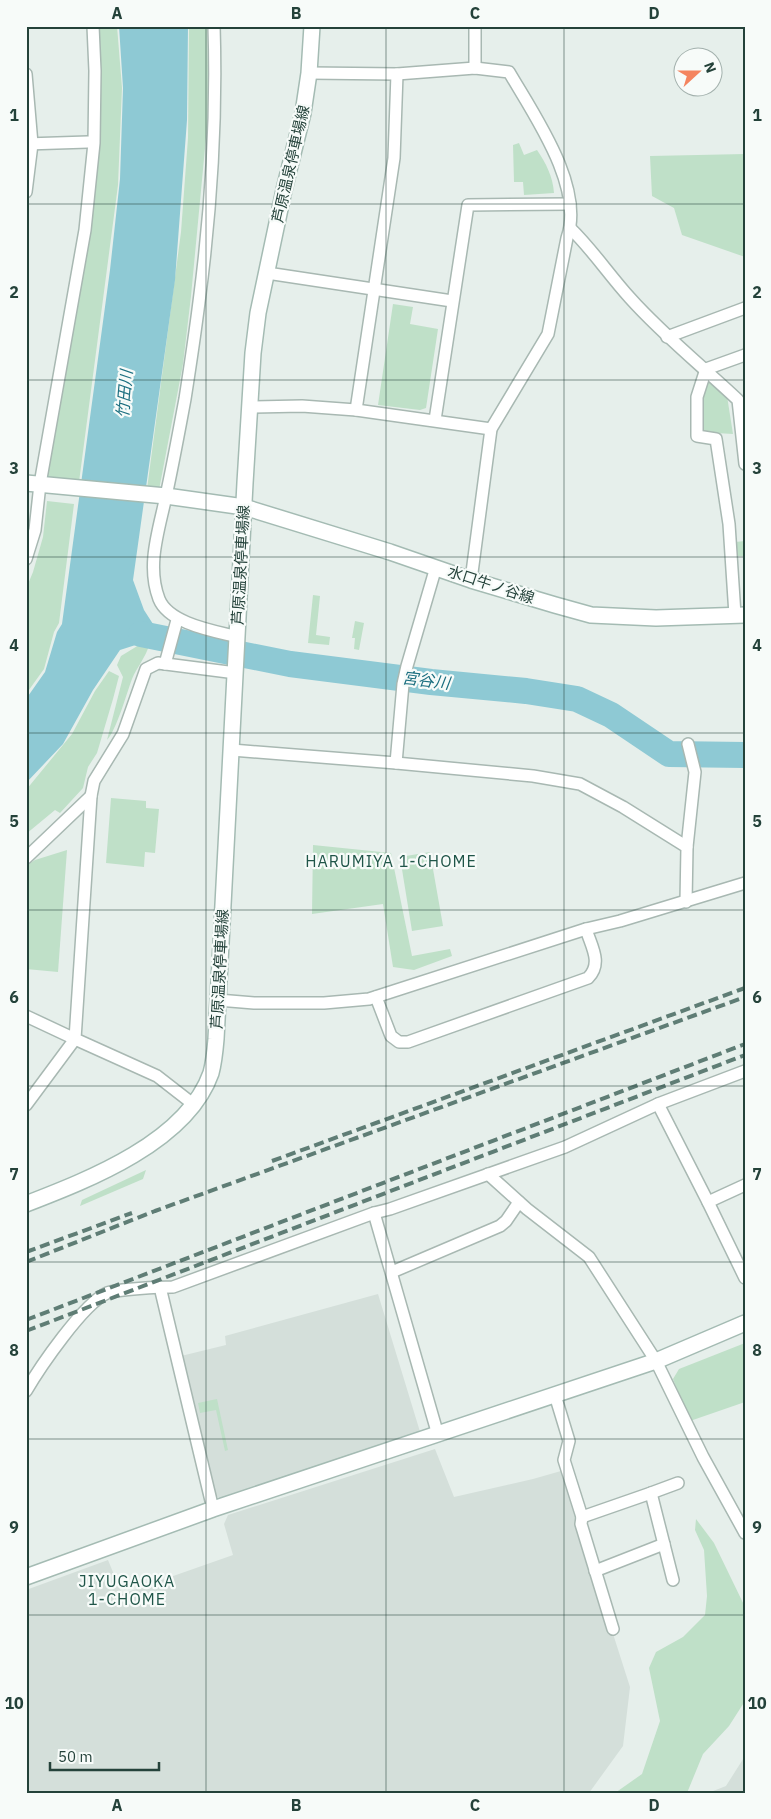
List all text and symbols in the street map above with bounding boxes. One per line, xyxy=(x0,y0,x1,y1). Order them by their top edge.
text: A xyxy=(112,3,123,23)
text: B xyxy=(291,3,302,23)
text: C xyxy=(470,3,480,23)
text: D xyxy=(648,3,660,23)
north arrow xyxy=(674,48,724,98)
text: N xyxy=(700,59,720,75)
street label: 芦原温泉停車場線 xyxy=(268,103,313,224)
text: 1 xyxy=(9,105,19,125)
text: 1 xyxy=(752,105,762,125)
text: 2 xyxy=(9,282,19,302)
text: 2 xyxy=(752,282,762,302)
water label: 竹田川 xyxy=(112,367,136,419)
text: 3 xyxy=(9,458,19,478)
text: 3 xyxy=(752,458,762,478)
street label: 芦原温泉停車場線 xyxy=(228,505,253,625)
street label: 水口牛ノ谷線 xyxy=(445,562,537,607)
text: 4 xyxy=(9,635,19,655)
text: 4 xyxy=(752,635,762,655)
water label: 宮谷川 xyxy=(401,667,453,693)
text: 5 xyxy=(9,811,19,831)
text: 5 xyxy=(752,811,762,831)
district label: HARUMIYA 1-CHOME xyxy=(305,851,477,871)
street label: 芦原温泉停車場線 xyxy=(207,909,232,1029)
text: 6 xyxy=(9,987,19,1007)
text: 6 xyxy=(752,987,762,1007)
text: 7 xyxy=(9,1164,19,1184)
text: 7 xyxy=(752,1164,762,1184)
text: 8 xyxy=(9,1340,19,1360)
text: 8 xyxy=(752,1340,762,1360)
text: 9 xyxy=(9,1517,19,1537)
text: 9 xyxy=(752,1517,762,1537)
district label: JIYUGAOKA 1-CHOME xyxy=(79,1571,175,1609)
text: 10 xyxy=(4,1693,24,1713)
text: 10 xyxy=(747,1693,767,1713)
scale bar xyxy=(50,1739,159,1771)
text: 50 m xyxy=(58,1747,93,1766)
text: A xyxy=(112,1795,123,1815)
text: B xyxy=(291,1795,302,1815)
text: C xyxy=(470,1795,480,1815)
text: D xyxy=(648,1795,660,1815)

